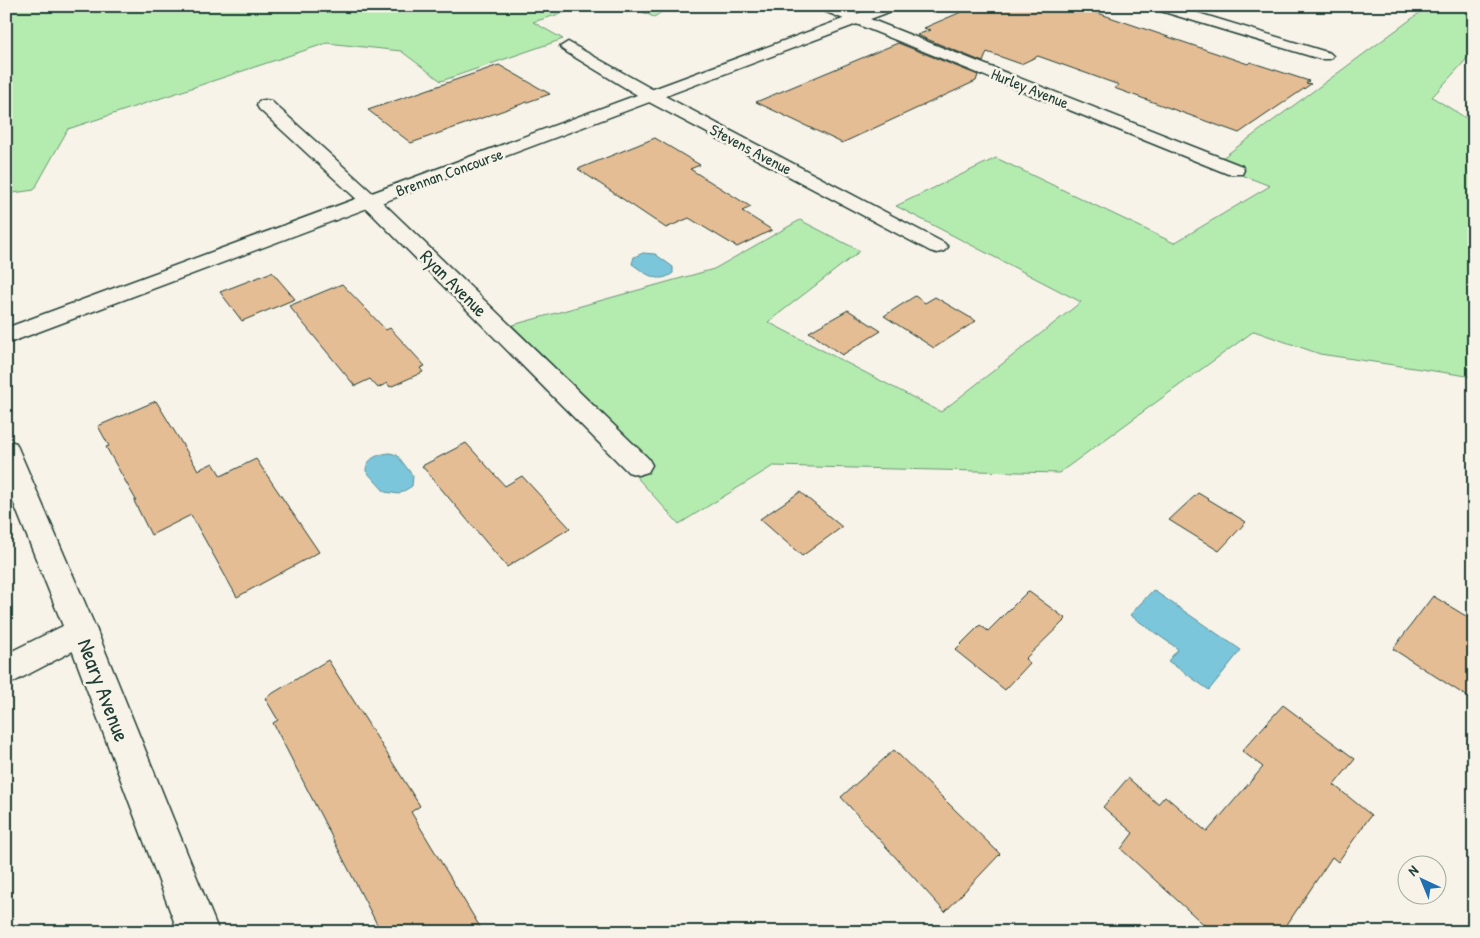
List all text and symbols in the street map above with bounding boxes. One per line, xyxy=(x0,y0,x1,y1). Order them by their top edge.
street label: Hurley Avenue xyxy=(988,62,1073,114)
street label: Stevens Avenue xyxy=(706,118,796,180)
street label: Brennan Concourse xyxy=(392,142,506,202)
street label: Ryan Avenue xyxy=(415,244,494,323)
street label: Neary Avenue xyxy=(71,634,137,746)
north arrow xyxy=(1398,856,1448,906)
text: N xyxy=(1403,860,1422,880)

